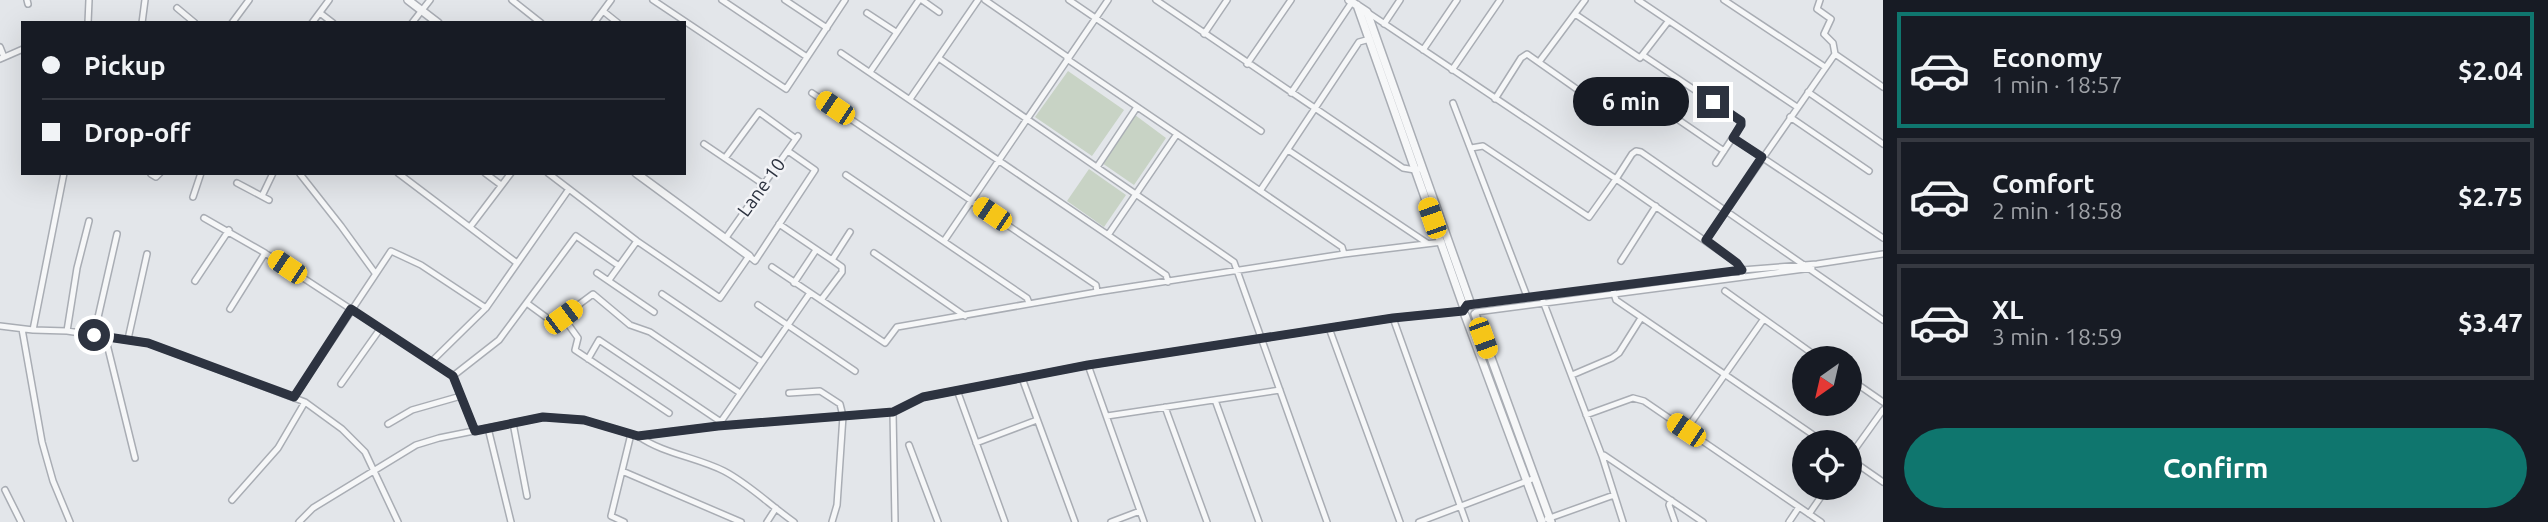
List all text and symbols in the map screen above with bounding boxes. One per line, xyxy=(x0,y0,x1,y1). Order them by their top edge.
icon: car xyxy=(1908,39,1971,102)
text: Economy xyxy=(1992,43,2102,72)
text: Pickup xyxy=(84,51,166,80)
text: $2.04 xyxy=(2458,56,2523,85)
text: 1 min · 18:57 xyxy=(1992,72,2123,97)
callout: 6 min xyxy=(1573,78,1688,126)
route end xyxy=(1697,86,1729,118)
car xyxy=(812,88,859,128)
text: 6 min xyxy=(1602,89,1660,114)
text: Drop-off xyxy=(84,118,191,147)
street label: Lane 10 xyxy=(733,154,789,220)
icon: car xyxy=(1908,165,1971,228)
text: Comfort xyxy=(1992,169,2095,198)
text: $2.75 xyxy=(2458,182,2523,211)
car xyxy=(969,194,1016,234)
car xyxy=(1416,195,1449,241)
text: 2 min · 18:58 xyxy=(1992,198,2123,223)
car xyxy=(264,247,311,287)
icon: car xyxy=(1908,291,1971,354)
text: XL xyxy=(1992,295,2023,324)
car xyxy=(540,296,587,338)
text: $3.47 xyxy=(2458,308,2523,337)
car xyxy=(1466,315,1501,361)
route start xyxy=(78,319,110,351)
text: 3 min · 18:59 xyxy=(1992,324,2123,349)
north arrow xyxy=(1792,346,1862,416)
map controls xyxy=(1792,346,1862,500)
car xyxy=(1663,410,1710,450)
button: Confirm xyxy=(1904,428,2527,508)
button: locate xyxy=(1792,430,1862,500)

